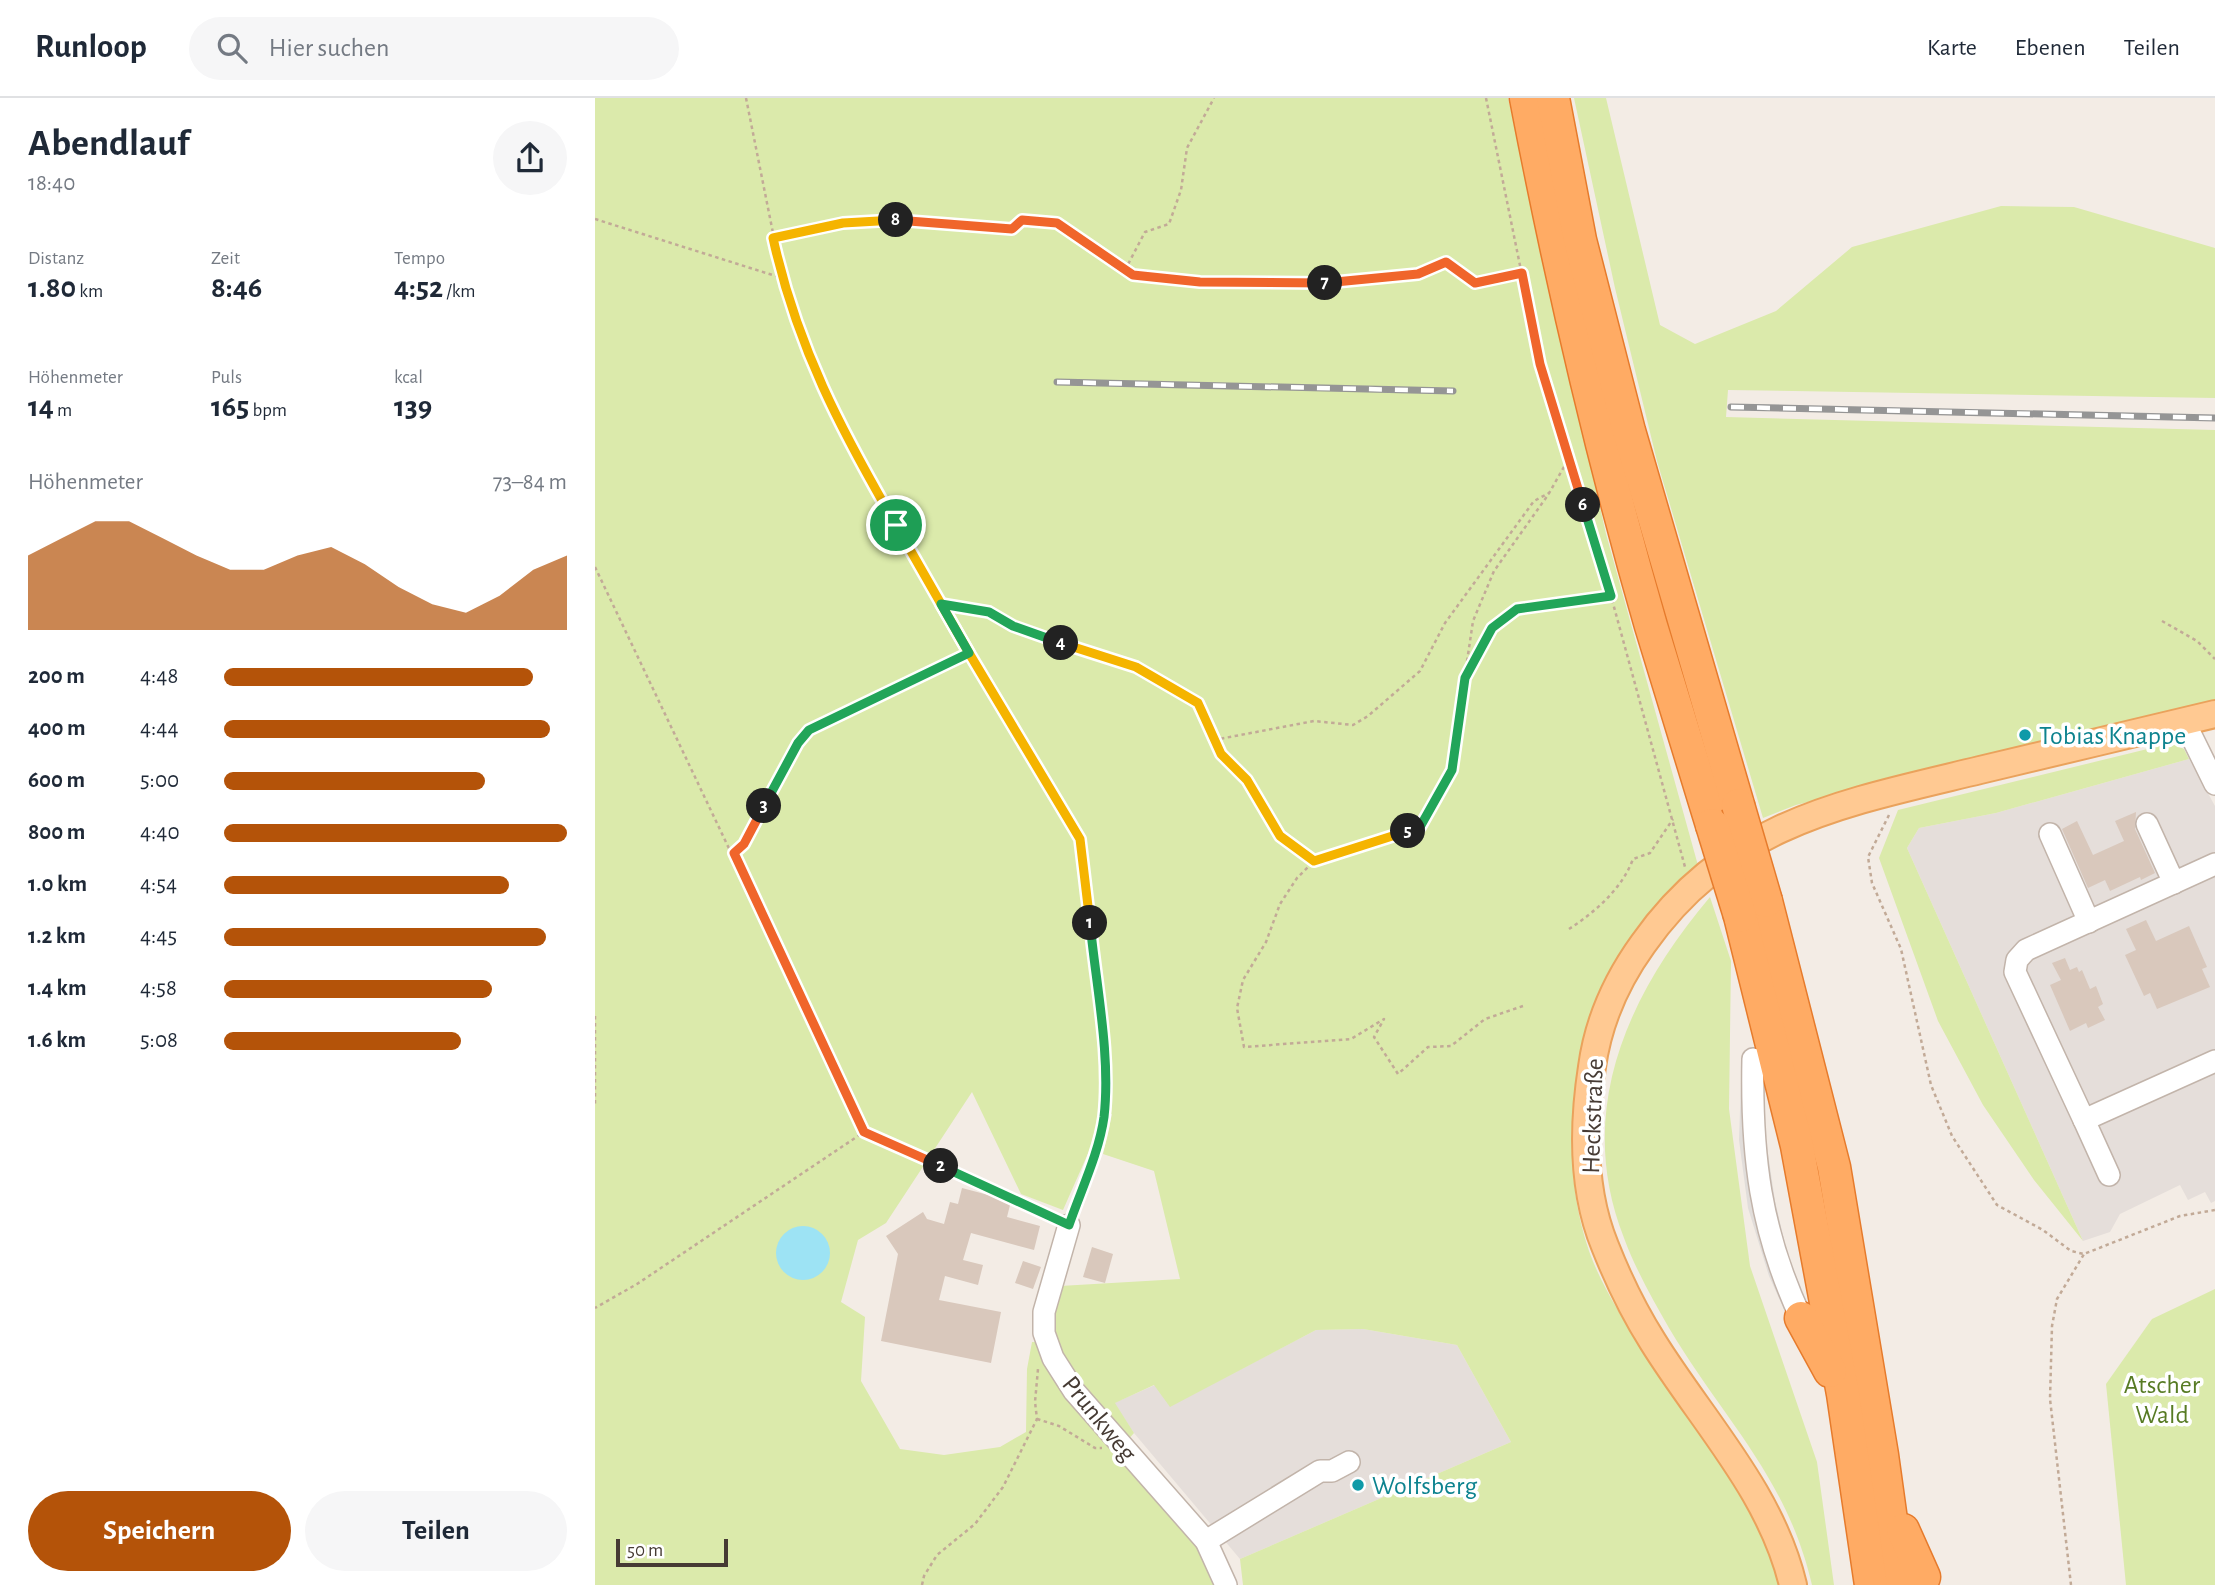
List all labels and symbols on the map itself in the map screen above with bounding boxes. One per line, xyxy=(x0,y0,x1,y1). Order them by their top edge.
pin: 8 xyxy=(879,202,913,238)
pin: 7 xyxy=(1307,266,1343,300)
pin: 6 xyxy=(1565,488,1601,522)
pin xyxy=(866,495,926,555)
pin: 4 xyxy=(1043,626,1079,660)
place label: Tobias Knappe xyxy=(2039,723,2186,749)
marker: Tobias Knappe xyxy=(2017,727,2033,743)
pin: 3 xyxy=(747,788,781,824)
pin: 5 xyxy=(1391,814,1425,848)
pin: 1 xyxy=(1072,906,1107,940)
street label: Heckstraße xyxy=(1578,1058,1608,1174)
pin: 2 xyxy=(923,1148,959,1184)
street label: Prunkweg xyxy=(1057,1371,1141,1466)
park label: Atscher Wald xyxy=(2124,1372,2201,1428)
place label: Wolfsberg xyxy=(1372,1473,1478,1499)
marker: Wolfsberg xyxy=(1350,1477,1366,1493)
scale bar xyxy=(616,1536,728,1568)

